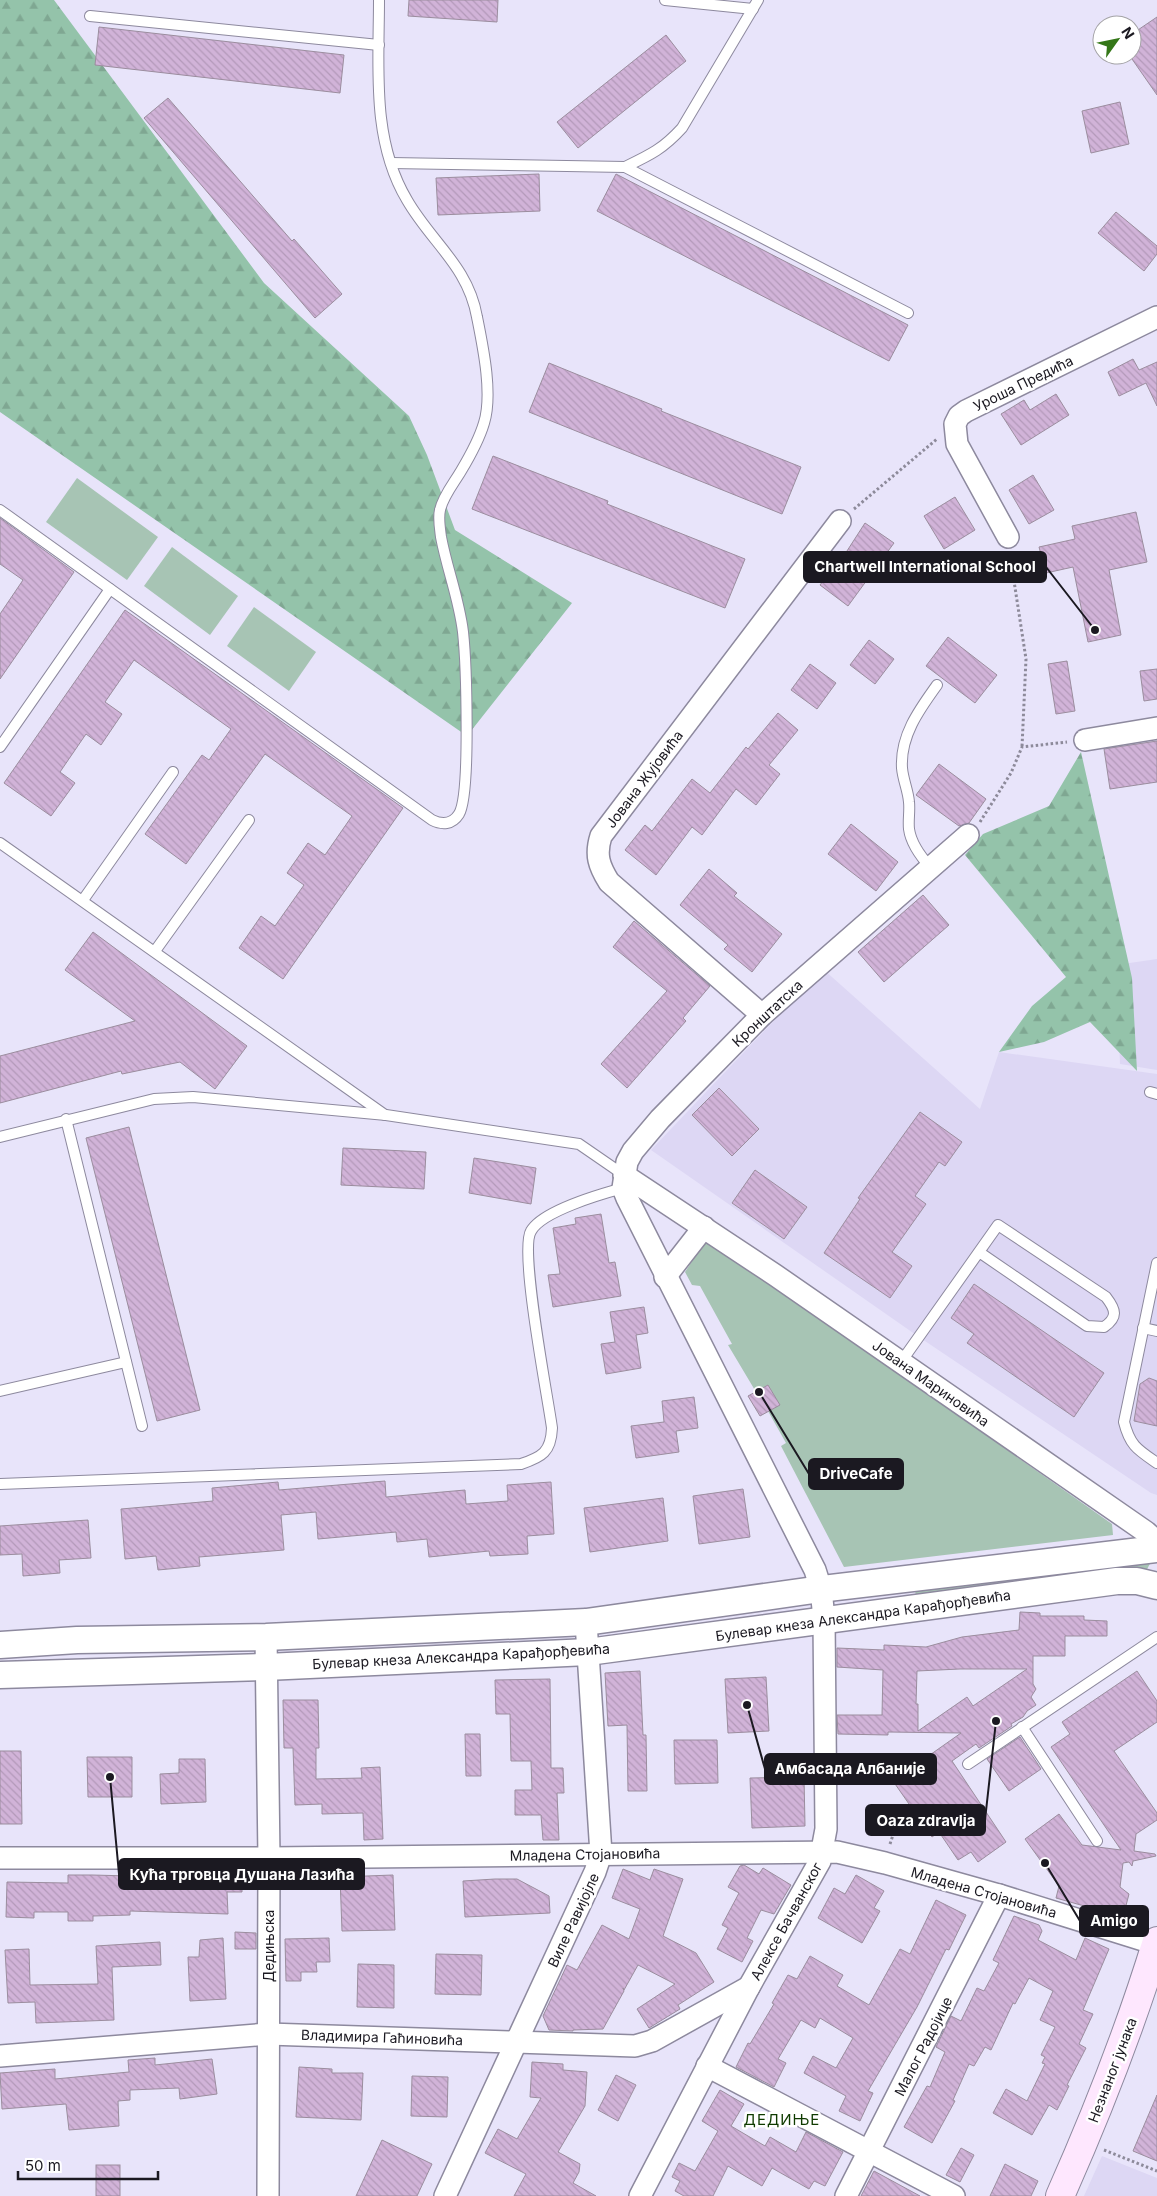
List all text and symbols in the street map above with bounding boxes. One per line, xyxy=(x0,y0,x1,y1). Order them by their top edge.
north arrow xyxy=(1092,15,1142,65)
text: N xyxy=(1118,24,1138,42)
street label: Уроша Предића xyxy=(970,351,1076,415)
callout: Chartwell International School xyxy=(804,552,1046,582)
text: Chartwell International School xyxy=(814,557,1036,576)
street label: Јована Жујовића xyxy=(602,727,686,831)
street label: Кронштатска xyxy=(728,976,806,1050)
street label: Јована Мариновића xyxy=(869,1336,993,1430)
callout: DriveCafe xyxy=(809,1459,903,1489)
text: DriveCafe xyxy=(819,1464,893,1483)
street label: Булевар кнеза Александра Карађорђевића xyxy=(714,1586,1012,1644)
street label: Булевар кнеза Александра Карађорђевића xyxy=(312,1640,610,1672)
callout: Амбасада Албаније xyxy=(765,1754,936,1784)
text: Амбасада Албаније xyxy=(774,1759,926,1778)
callout: Oaza zdravlja xyxy=(866,1805,985,1835)
text: Oaza zdravlja xyxy=(876,1811,976,1830)
street label: Младена Стојановића xyxy=(509,1844,661,1864)
callout: Кућа трговца Душана Лазића xyxy=(119,1859,364,1889)
street label: Алексе Бачванског xyxy=(747,1859,825,1983)
street label: Младена Стојановића xyxy=(909,1863,1059,1921)
text: Кућа трговца Душана Лазића xyxy=(130,1865,354,1884)
street label: Виле Равијојле xyxy=(544,1870,602,1970)
callout: Amigo xyxy=(1080,1906,1148,1936)
street label: Дедињска xyxy=(260,1910,277,1982)
text: Amigo xyxy=(1090,1911,1138,1930)
street label: Малог Радојице xyxy=(891,1993,955,2099)
street label: Незнаног јунака xyxy=(1084,2015,1140,2125)
street label: Владимира Гаћиновића xyxy=(301,2026,463,2048)
district label: ДЕДИЊЕ xyxy=(744,2110,820,2129)
scale bar xyxy=(18,2148,158,2180)
text: 50 m xyxy=(25,2156,61,2175)

